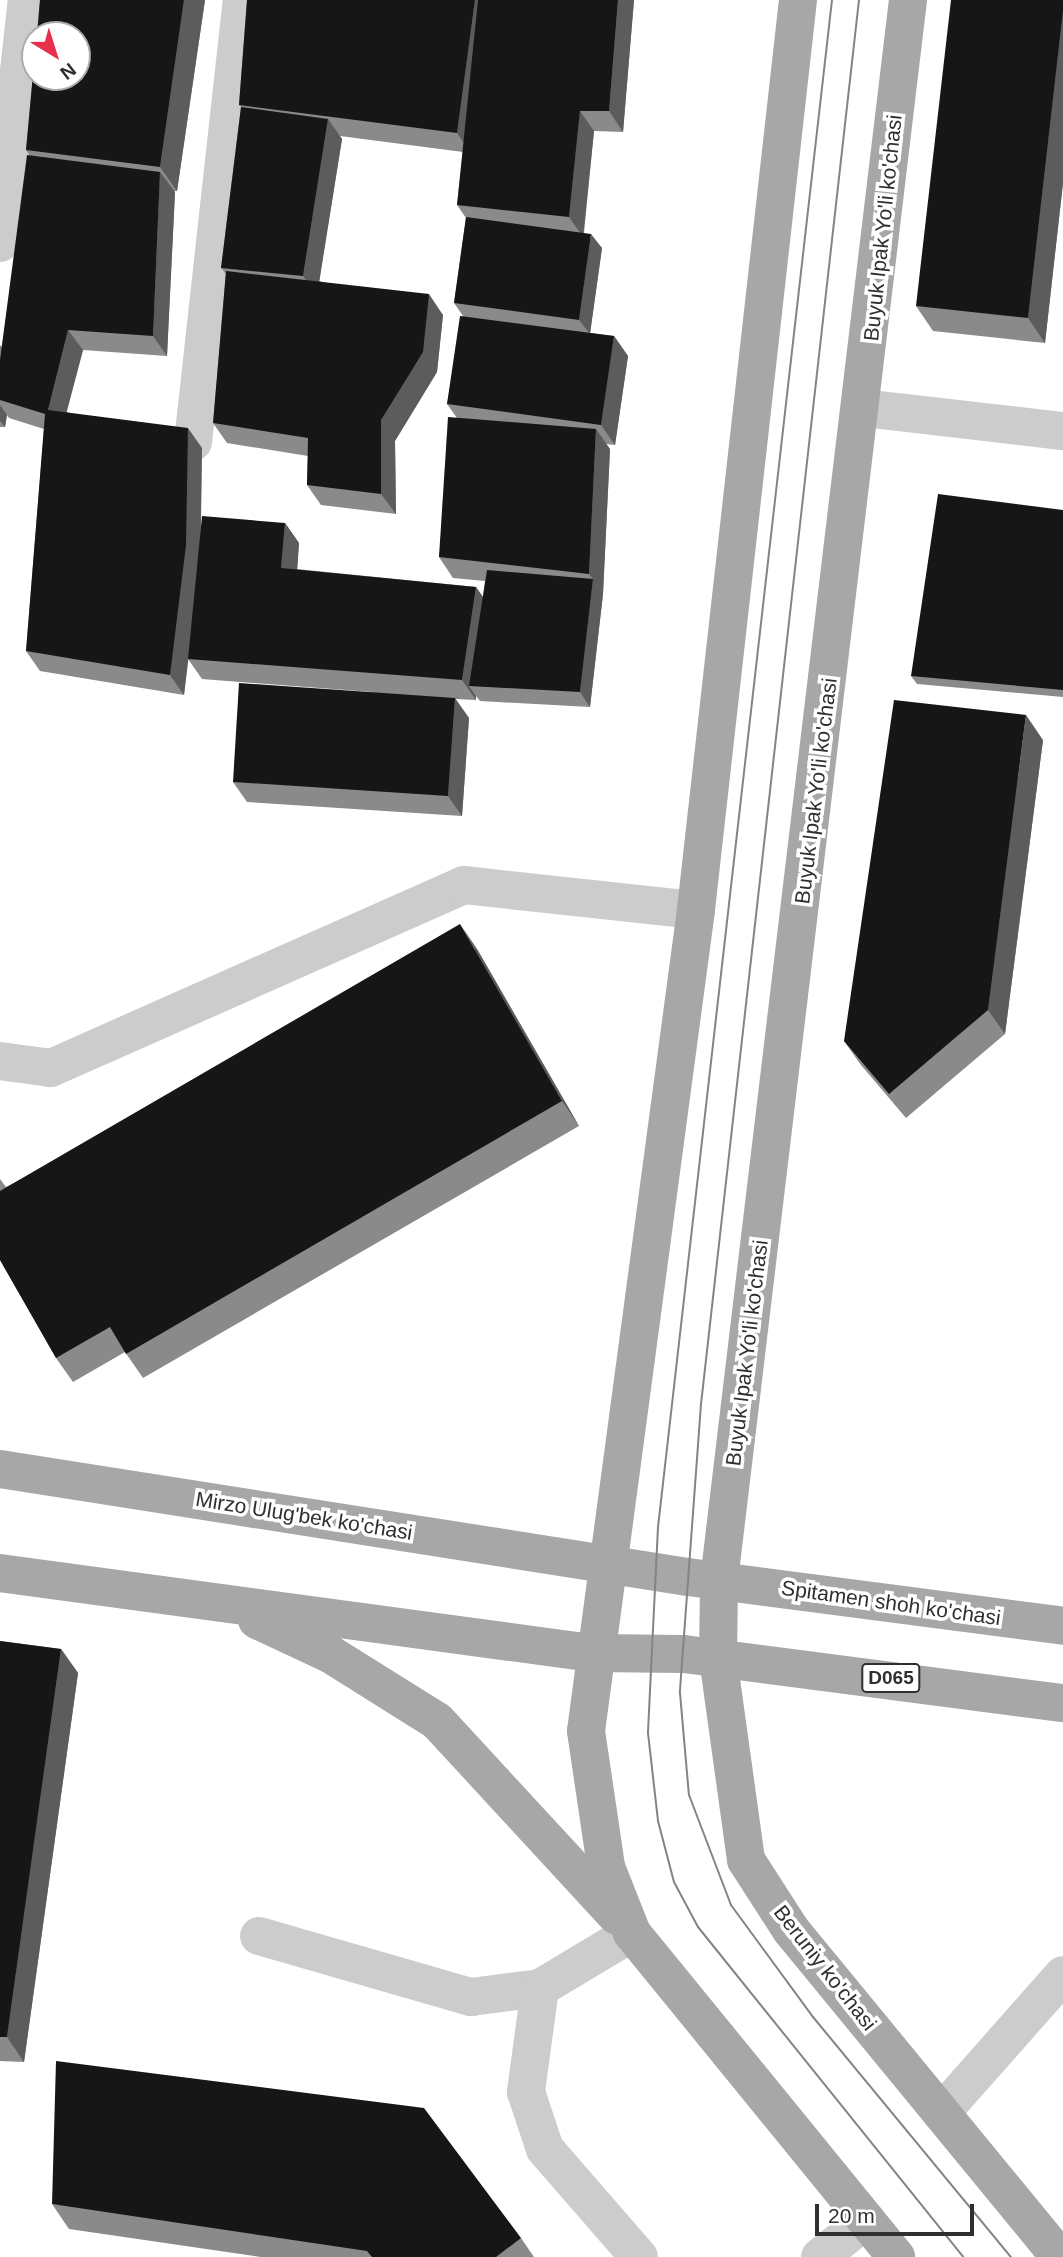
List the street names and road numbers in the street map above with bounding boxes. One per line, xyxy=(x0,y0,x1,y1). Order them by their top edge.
street label: Buyuk Ipak Yo'li ko'chasi xyxy=(859,113,907,343)
street label: Buyuk Ipak Yo'li ko'chasi xyxy=(790,676,842,906)
street label: Buyuk Ipak Yo'li ko'chasi xyxy=(721,1238,773,1468)
street label: Mirzo Ulug'bek ko'chasi xyxy=(194,1486,414,1546)
street label: Spitamen shoh ko'chasi xyxy=(780,1575,1002,1631)
road number: D065 xyxy=(861,1662,921,1694)
street label: Beruniy ko'chasi xyxy=(768,1900,882,2036)

